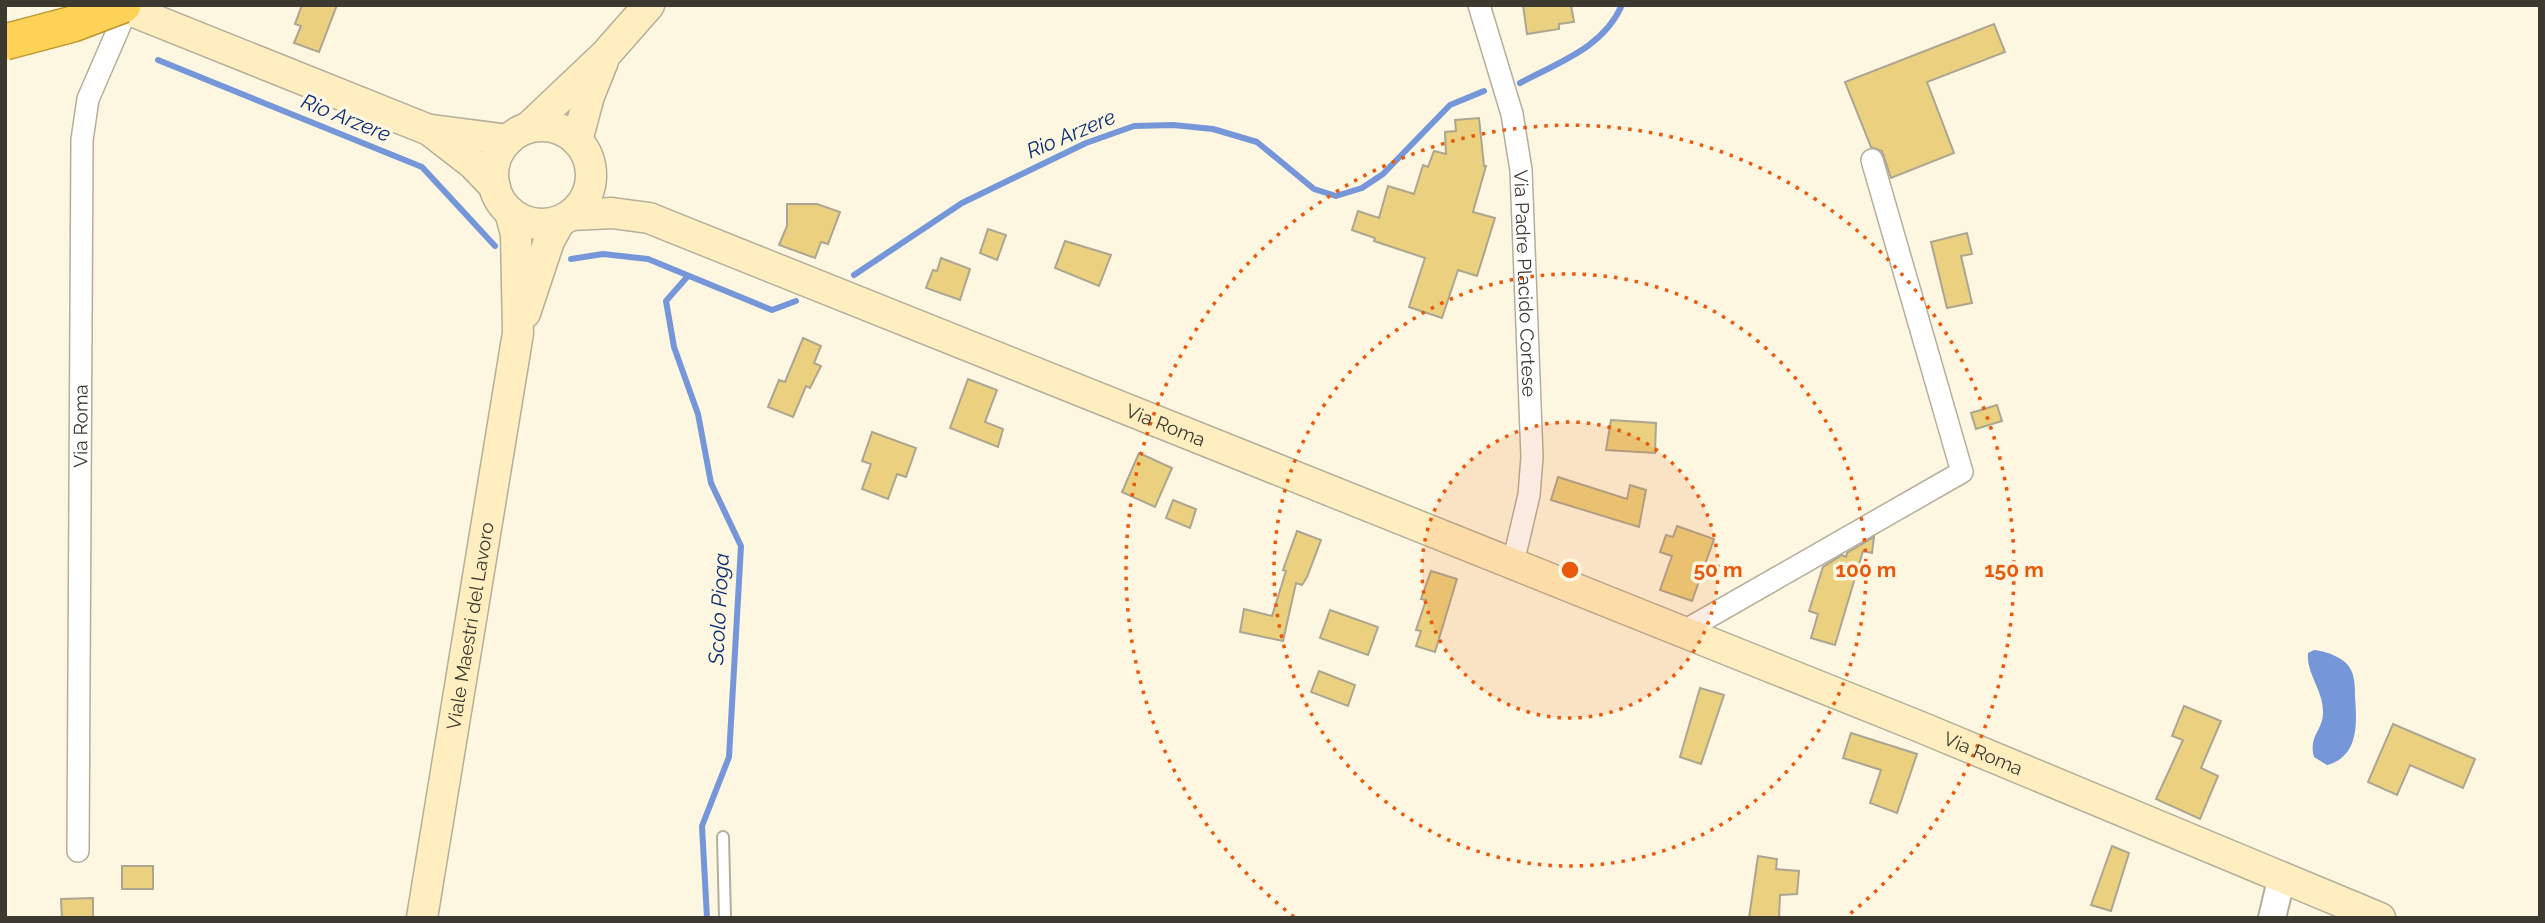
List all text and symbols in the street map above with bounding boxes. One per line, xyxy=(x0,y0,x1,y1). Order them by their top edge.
water label: Rio Arzere xyxy=(298,88,394,147)
water label: Rio Arzere xyxy=(1023,104,1119,163)
street label: Via Padre Placido Cortese xyxy=(1510,169,1541,397)
street label: Via Roma xyxy=(69,384,92,468)
street label: Via Roma xyxy=(1123,399,1209,451)
street label: Viale Maestri del Lavoro xyxy=(442,520,498,731)
water label: Scolo Pioga xyxy=(703,552,734,667)
text: 50 m xyxy=(1693,557,1743,582)
text: 100 m xyxy=(1836,557,1896,582)
text: 150 m xyxy=(1984,557,2044,582)
centre of rings xyxy=(1558,558,1582,582)
street label: Via Roma xyxy=(1941,727,2026,779)

